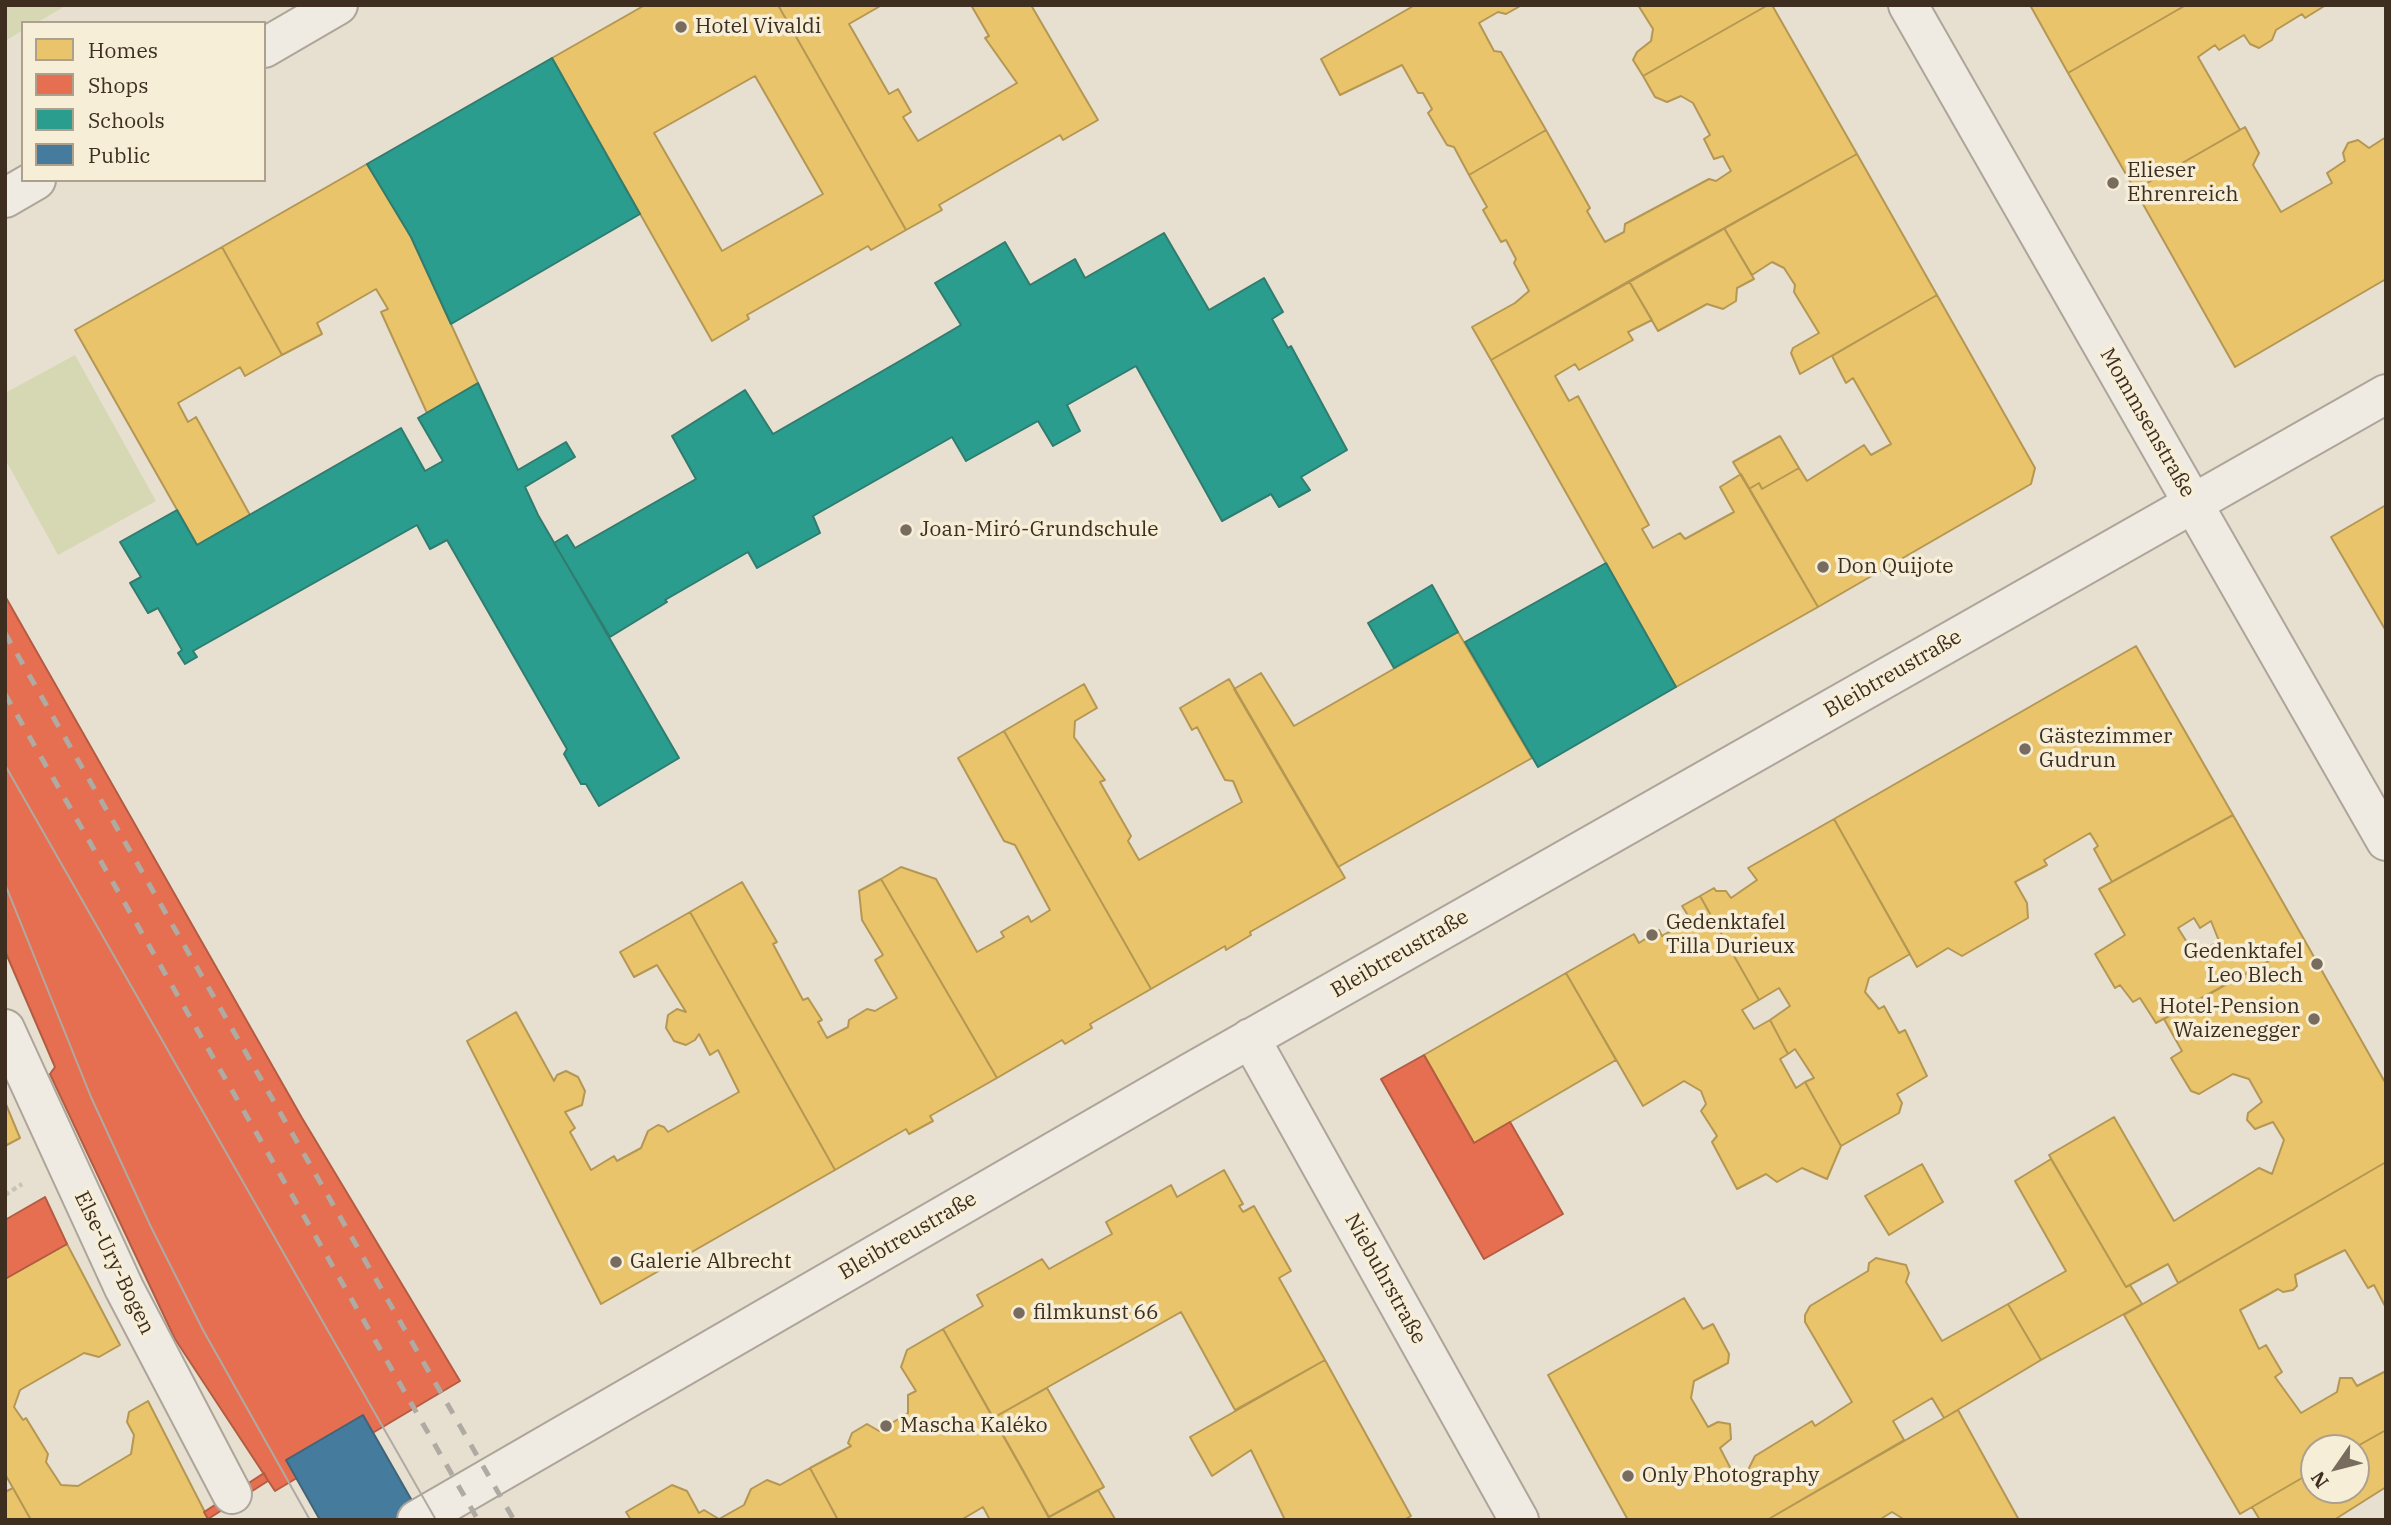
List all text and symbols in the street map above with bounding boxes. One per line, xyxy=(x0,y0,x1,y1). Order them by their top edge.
place label: Hotel Vivaldi xyxy=(695,14,821,40)
marker: Hotel Vivaldi xyxy=(673,19,689,35)
legend xyxy=(21,21,266,182)
text: Homes xyxy=(88,36,158,64)
text: Shops xyxy=(88,71,148,99)
text: Schools xyxy=(88,106,165,134)
text: Public xyxy=(88,141,150,169)
place label: Elieser Ehrenreich xyxy=(2127,158,2239,208)
marker: Elieser Ehrenreich xyxy=(2105,175,2121,191)
street label: Mommsenstraße xyxy=(2094,344,2200,502)
place label: Joan-Miró-Grundschule xyxy=(920,517,1159,543)
marker: Joan-Miró-Grundschule xyxy=(898,522,914,538)
place label: Don Quijote xyxy=(1837,554,1953,580)
marker: Don Quijote xyxy=(1815,559,1831,575)
street label: Bleibtreustraße xyxy=(1820,624,1966,724)
place label: Gästezimmer Gudrun xyxy=(2039,724,2172,774)
marker: Gästezimmer Gudrun xyxy=(2017,741,2033,757)
street label: Bleibtreustraße xyxy=(1327,904,1473,1004)
place label: Gedenktafel Tilla Durieux xyxy=(1666,910,1795,960)
marker: Gedenktafel Tilla Durieux xyxy=(1644,927,1660,943)
place label: Gedenktafel Leo Blech xyxy=(2184,939,2303,989)
marker: Gedenktafel Leo Blech xyxy=(2309,956,2325,972)
place label: Hotel-Pension Waizenegger xyxy=(2159,994,2300,1044)
marker: Hotel-Pension Waizenegger xyxy=(2306,1011,2322,1027)
street label: Bleibtreustraße xyxy=(835,1186,981,1286)
street label: Else-Ury-Bogen xyxy=(68,1187,160,1339)
street label: Niebuhrstraße xyxy=(1339,1209,1431,1349)
place label: Galerie Albrecht xyxy=(630,1249,791,1275)
marker: Galerie Albrecht xyxy=(608,1254,624,1270)
place label: filmkunst 66 xyxy=(1033,1300,1159,1326)
marker: filmkunst 66 xyxy=(1011,1305,1027,1321)
place label: Mascha Kaléko xyxy=(900,1413,1048,1439)
marker: Mascha Kaléko xyxy=(878,1418,894,1434)
north arrow xyxy=(2300,1434,2370,1504)
place label: Only Photography xyxy=(1642,1463,1819,1489)
text: N xyxy=(2305,1467,2334,1493)
marker: Only Photography xyxy=(1620,1468,1636,1484)

